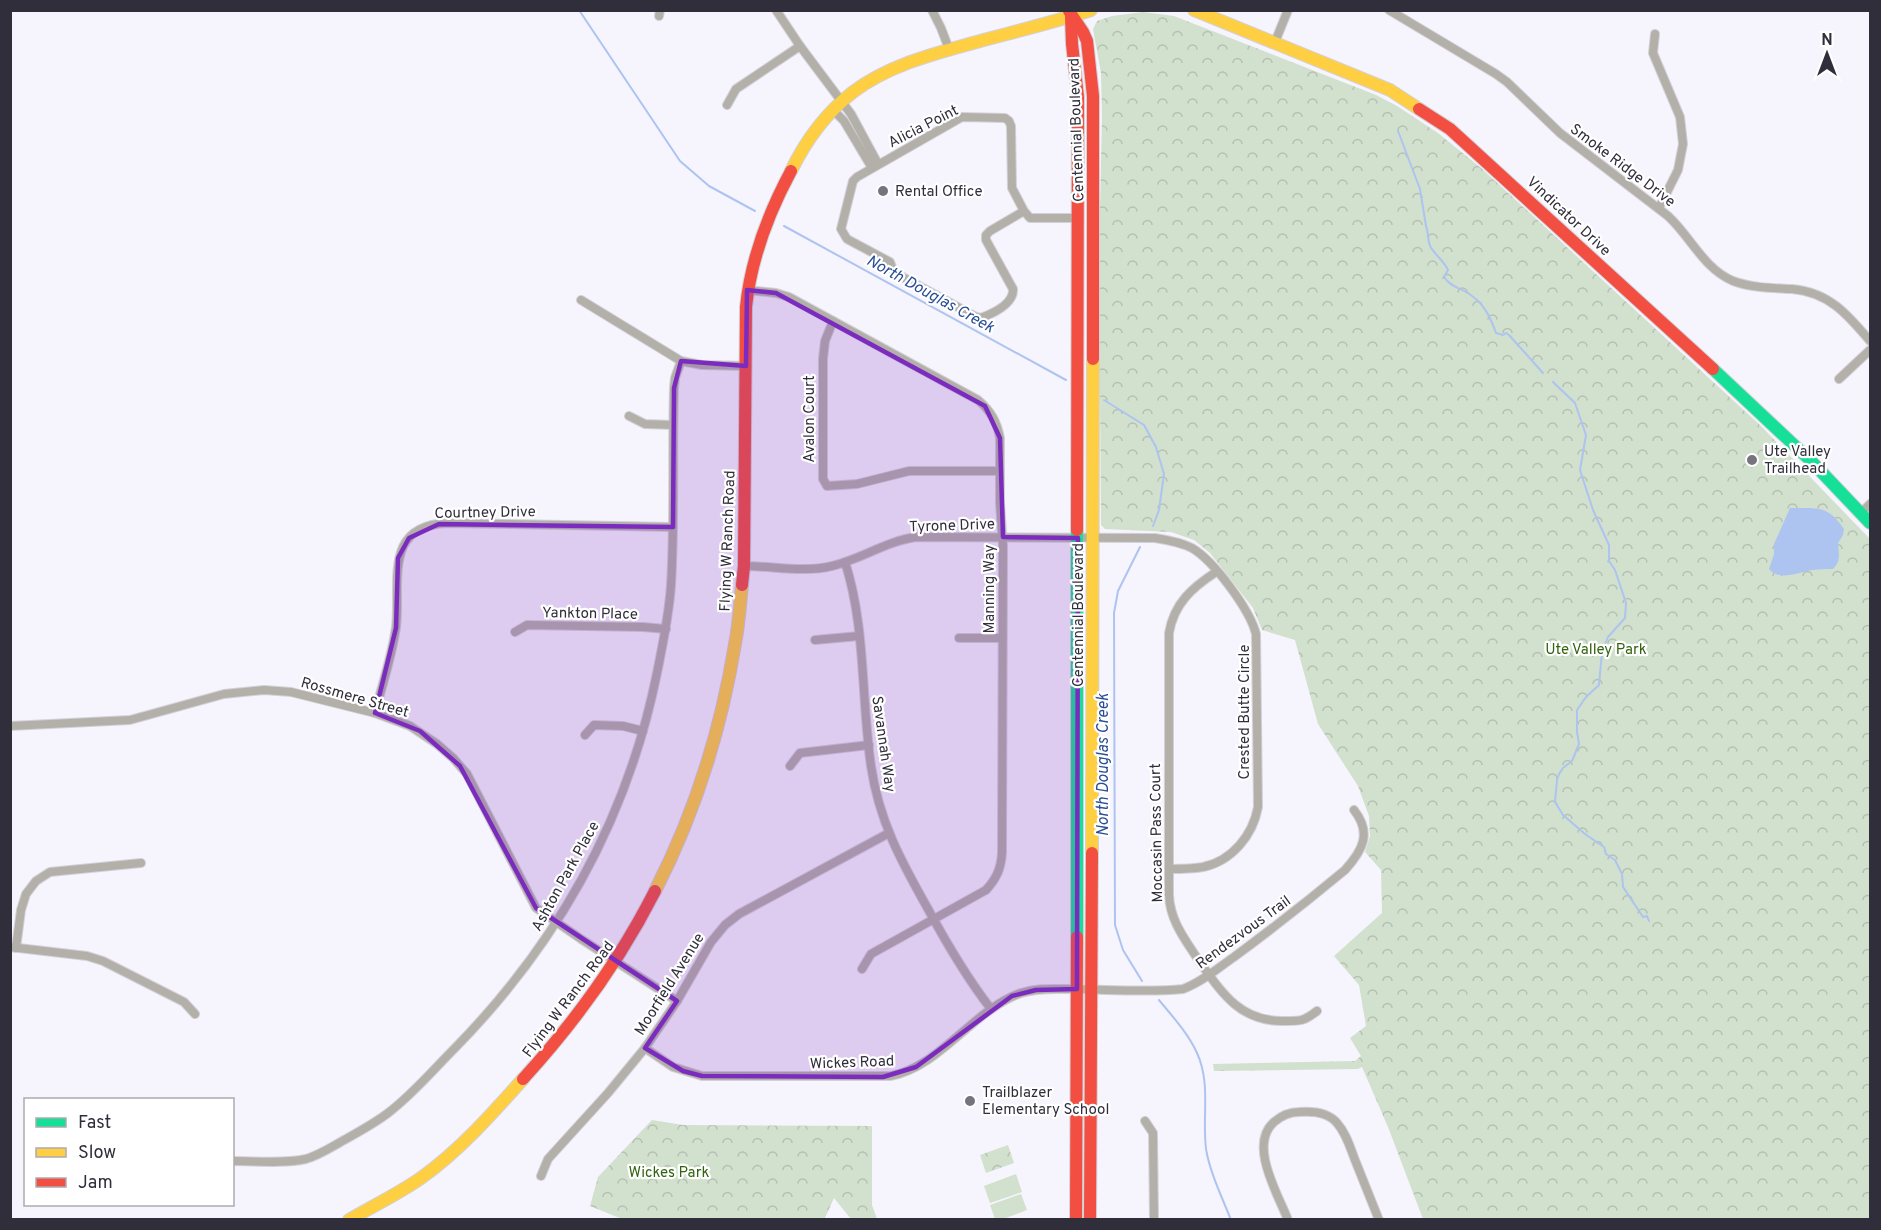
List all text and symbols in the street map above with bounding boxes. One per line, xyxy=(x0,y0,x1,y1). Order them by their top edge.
north arrow xyxy=(1797,24,1857,84)
text: N xyxy=(1821,31,1833,51)
street label: Centennial Boulevard xyxy=(1065,58,1090,202)
street label: Alicia Point xyxy=(885,102,962,153)
street label: Smoke Ridge Drive xyxy=(1566,120,1679,212)
street label: Vindicator Drive xyxy=(1522,173,1614,261)
place label: Rental Office xyxy=(895,183,982,202)
marker: Rental Office xyxy=(876,184,890,198)
water label: North Douglas Creek xyxy=(863,251,998,339)
street label: Avalon Court xyxy=(801,375,820,463)
place label: Ute Valley Trailhead xyxy=(1764,443,1831,479)
marker: Ute Valley Trailhead xyxy=(1745,453,1759,467)
street label: Flying W Ranch Road xyxy=(717,470,740,612)
street label: Courtney Drive xyxy=(434,503,536,524)
street label: Tyrone Drive xyxy=(909,516,995,537)
street label: Centennial Boulevard xyxy=(1070,543,1089,687)
street label: Manning Way xyxy=(981,544,1000,633)
street label: Yankton Place xyxy=(542,604,638,625)
park label: Ute Valley Park xyxy=(1545,641,1647,660)
street label: Crested Butte Circle xyxy=(1236,644,1255,780)
street label: Rossmere Street xyxy=(298,674,411,723)
water label: North Douglas Creek xyxy=(1094,693,1114,836)
street label: Savannah Way xyxy=(866,695,899,794)
street label: Moccasin Pass Court xyxy=(1147,763,1168,903)
street label: Ashton Park Place xyxy=(528,818,604,935)
street label: Rendezvous Trail xyxy=(1192,892,1295,974)
street label: Moorfield Avenue xyxy=(631,930,709,1040)
street label: Flying W Ranch Road xyxy=(519,938,619,1062)
street label: Wickes Road xyxy=(809,1053,895,1074)
place label: Trailblazer Elementary School xyxy=(982,1084,1109,1120)
marker: Trailblazer Elementary School xyxy=(963,1094,977,1108)
legend xyxy=(24,1098,234,1206)
text: Fast xyxy=(78,1112,111,1135)
text: Slow xyxy=(78,1142,116,1165)
park label: Wickes Park xyxy=(629,1164,709,1183)
text: Jam xyxy=(78,1172,113,1195)

